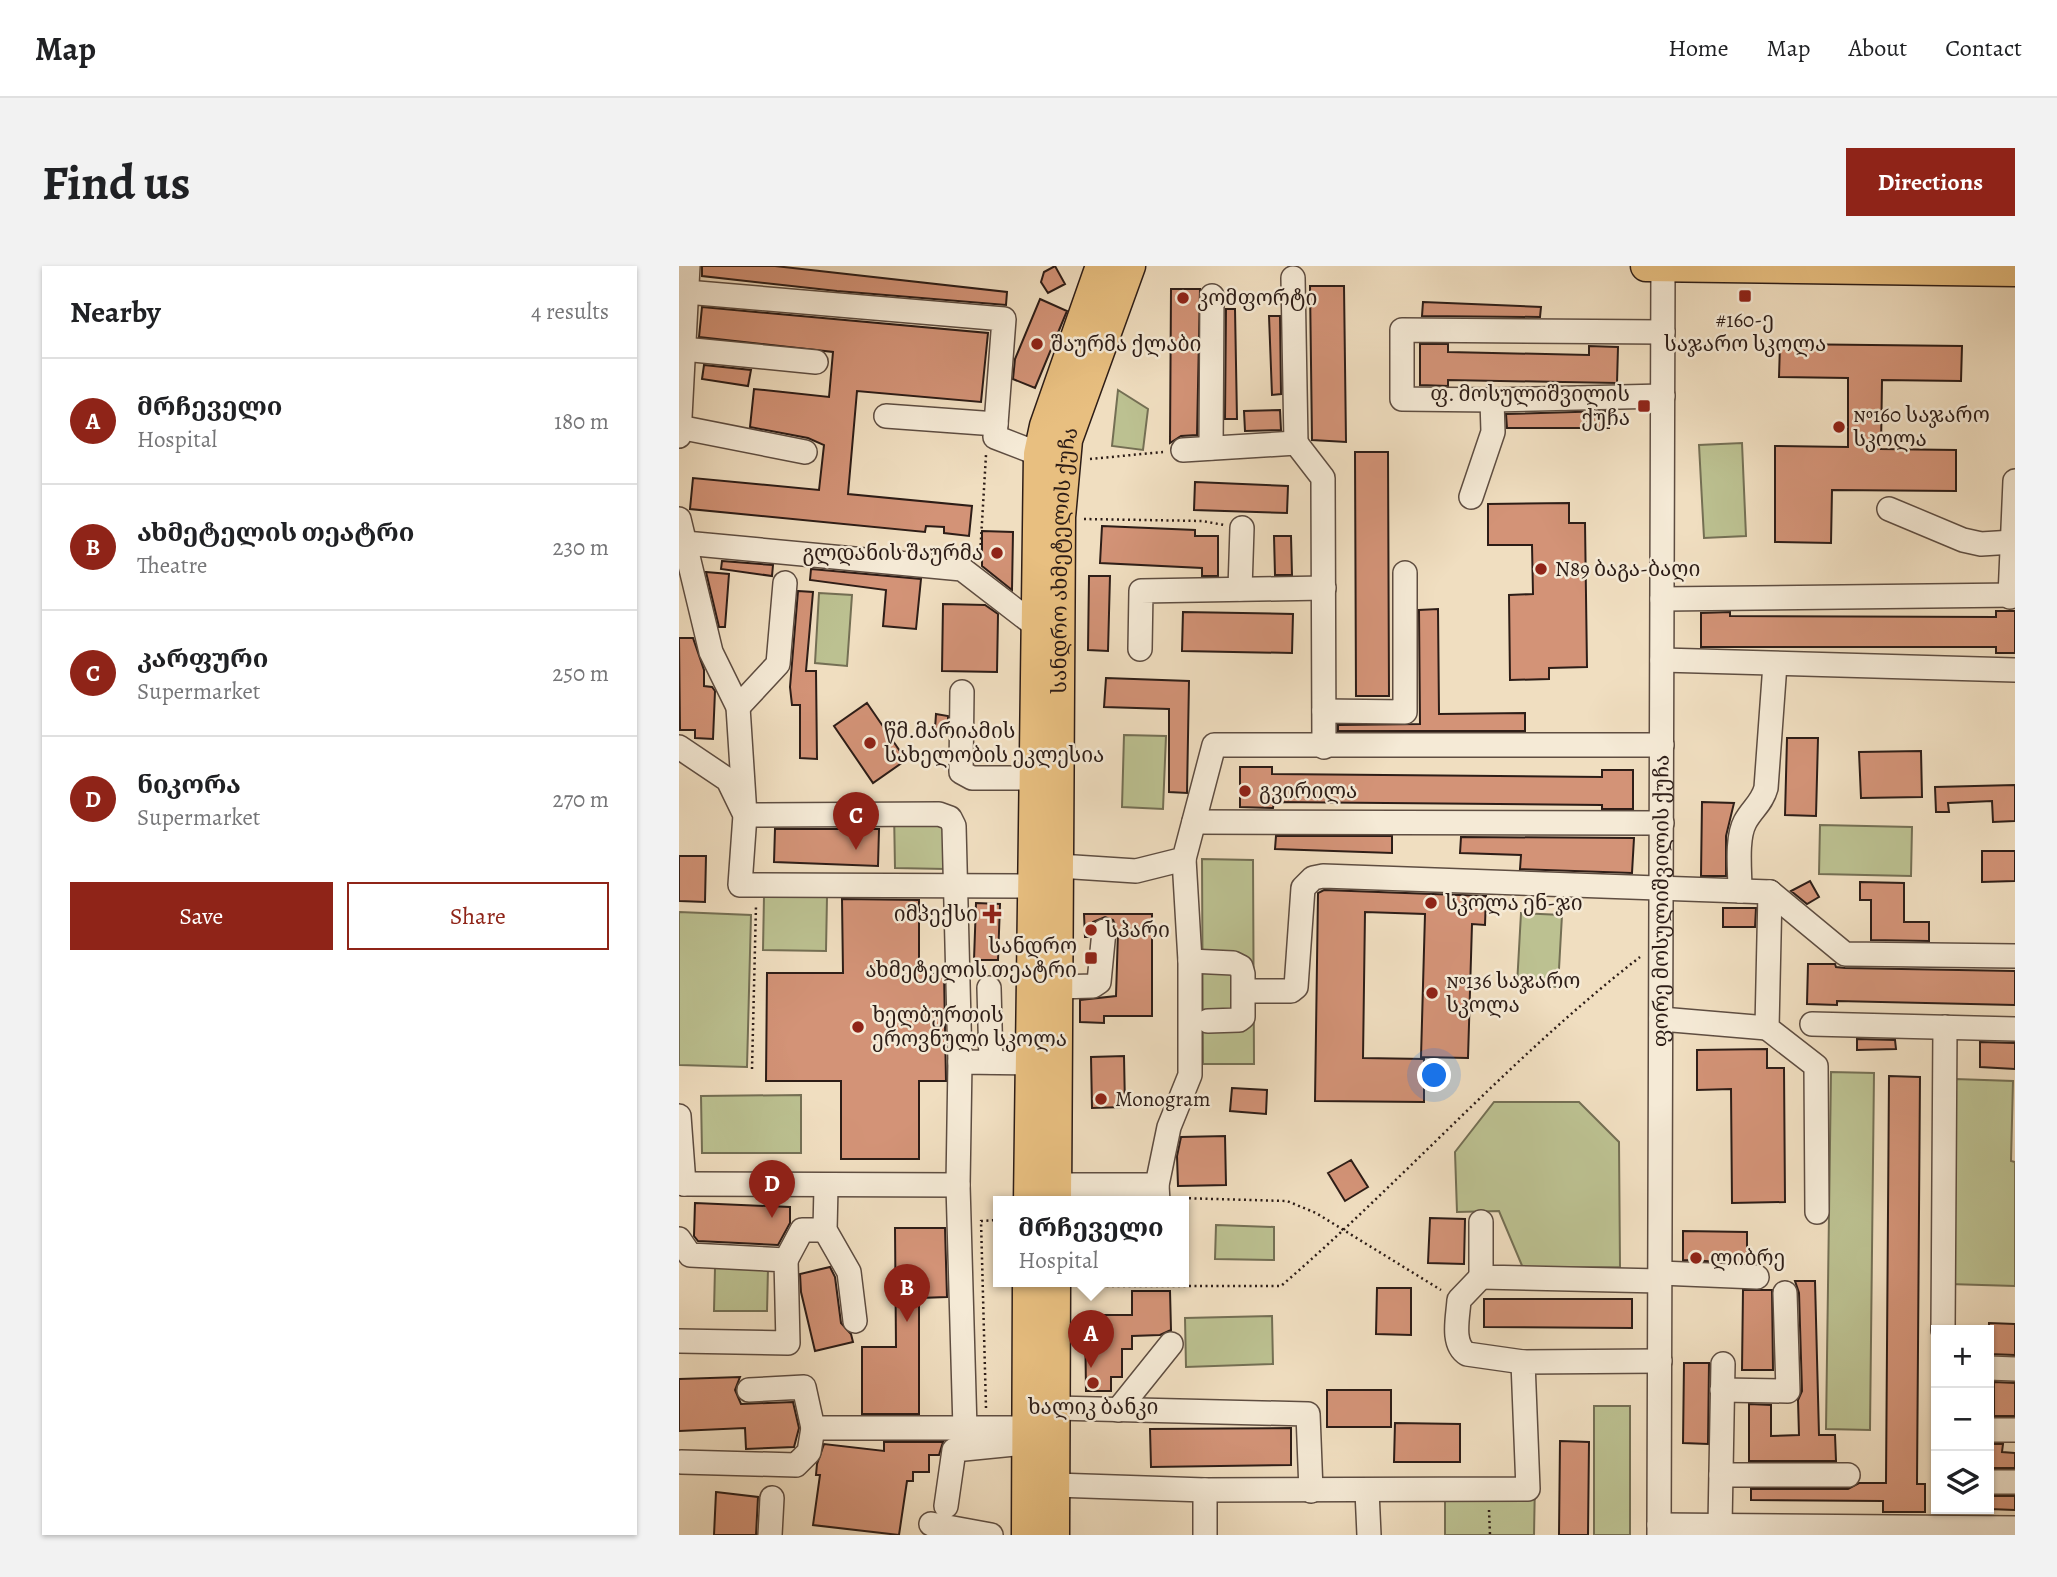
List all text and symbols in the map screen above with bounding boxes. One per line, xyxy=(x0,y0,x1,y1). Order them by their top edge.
text: Map xyxy=(35,26,96,71)
text: Home xyxy=(1668,32,1729,64)
text: Map xyxy=(1767,32,1811,64)
text: About xyxy=(1849,32,1907,64)
text: Contact xyxy=(1945,32,2022,64)
button: Directions xyxy=(1846,148,2015,216)
text: Find us xyxy=(42,149,190,216)
place label: კომფორტი xyxy=(1197,284,1317,312)
marker: #160-ე საჯარო სკოლა xyxy=(1737,288,1753,304)
marker: კომფორტი xyxy=(1175,290,1191,306)
text: Nearby xyxy=(70,292,161,332)
text: 4 results xyxy=(531,296,609,327)
place label: #160-ე საჯარო სკოლა xyxy=(1664,306,1826,358)
place label: შაურმა ქლაბი xyxy=(1051,330,1202,358)
marker: შაურმა ქლაბი xyxy=(1029,336,1045,352)
place label: ფ. მოსულიშვილის ქუჩა xyxy=(1430,380,1630,432)
text: მრჩეველი xyxy=(137,389,282,424)
marker: ფ. მოსულიშვილის ქუჩა xyxy=(1636,398,1652,414)
place label: №160 საჯარო სკოლა xyxy=(1853,401,1990,453)
text: A xyxy=(86,406,100,437)
text: 180 m xyxy=(554,406,609,437)
marker: №160 საჯარო სკოლა xyxy=(1831,419,1847,435)
street label: სანდრო ახმეტელის ქუჩა xyxy=(1045,422,1085,694)
text: Hospital xyxy=(137,424,217,455)
text: ახმეტელის თეატრი xyxy=(137,515,414,550)
text: B xyxy=(86,532,100,563)
text: 230 m xyxy=(553,532,609,563)
place label: გლდანის შაურმა xyxy=(802,539,983,567)
marker: გლდანის შაურმა xyxy=(989,545,1005,561)
text: Theatre xyxy=(137,550,207,581)
place label: N89 ბაგა-ბაღი xyxy=(1555,555,1700,583)
marker: N89 ბაგა-ბაღი xyxy=(1533,561,1549,577)
text: კარფური xyxy=(137,641,268,676)
text: C xyxy=(86,658,100,689)
text: 250 m xyxy=(552,658,609,689)
text: Supermarket xyxy=(137,676,260,707)
place label: წმ.მარიამის სახელობის ეკლესია xyxy=(884,717,1104,769)
marker: წმ.მარიამის სახელობის ეკლესია xyxy=(862,735,878,751)
street label: ფორე მოსულიშვილის ქუჩა xyxy=(1647,755,1675,1047)
text: ნიკორა xyxy=(137,767,241,802)
place label: გვირილა xyxy=(1259,777,1357,805)
marker: გვირილა xyxy=(1237,783,1253,799)
text: D xyxy=(85,784,101,815)
text: 270 m xyxy=(552,784,609,815)
pin: C xyxy=(833,792,879,850)
text: Supermarket xyxy=(137,802,260,833)
button: Save xyxy=(70,882,333,950)
button: Share xyxy=(347,882,609,950)
place label: სკოლა ენ-ჯი xyxy=(1445,889,1583,917)
marker: სკოლა ენ-ჯი xyxy=(1423,895,1439,911)
place label: იმპექსი xyxy=(894,900,978,928)
marker: იმპექსი xyxy=(984,906,1000,922)
place label: სპარი xyxy=(1105,916,1170,944)
marker: სპარი xyxy=(1083,922,1099,938)
place label: სანდრო ახმეტელის თეატრი xyxy=(865,932,1077,984)
marker: სანდრო ახმეტელის თეატრი xyxy=(1083,950,1099,966)
place label: №136 საჯარო სკოლა xyxy=(1446,967,1580,1019)
marker: №136 საჯარო სკოლა xyxy=(1424,985,1440,1001)
place label: ხელბურთის ეროვნული სკოლა xyxy=(872,1001,1067,1053)
marker: ხელბურთის ეროვნული სკოლა xyxy=(850,1019,866,1035)
your location xyxy=(1417,1058,1451,1092)
place label: Monogram xyxy=(1115,1085,1210,1113)
marker: Monogram xyxy=(1093,1091,1109,1107)
pin: D xyxy=(749,1160,795,1218)
popup xyxy=(993,1196,1189,1287)
text: მრჩეველი xyxy=(1018,1210,1164,1245)
place label: ლიბრე xyxy=(1710,1244,1785,1272)
text: Hospital xyxy=(1018,1245,1098,1276)
marker: ლიბრე xyxy=(1688,1250,1704,1266)
pin: B xyxy=(884,1264,930,1322)
pin: A xyxy=(1068,1310,1114,1368)
map controls xyxy=(1931,1325,1994,1514)
button: + xyxy=(1931,1325,1994,1388)
marker: ხალიკ ბანკი xyxy=(1085,1375,1101,1391)
button: − xyxy=(1931,1388,1994,1451)
place label: ხალიკ ბანკი xyxy=(1028,1393,1158,1421)
button: layers xyxy=(1931,1451,1994,1514)

